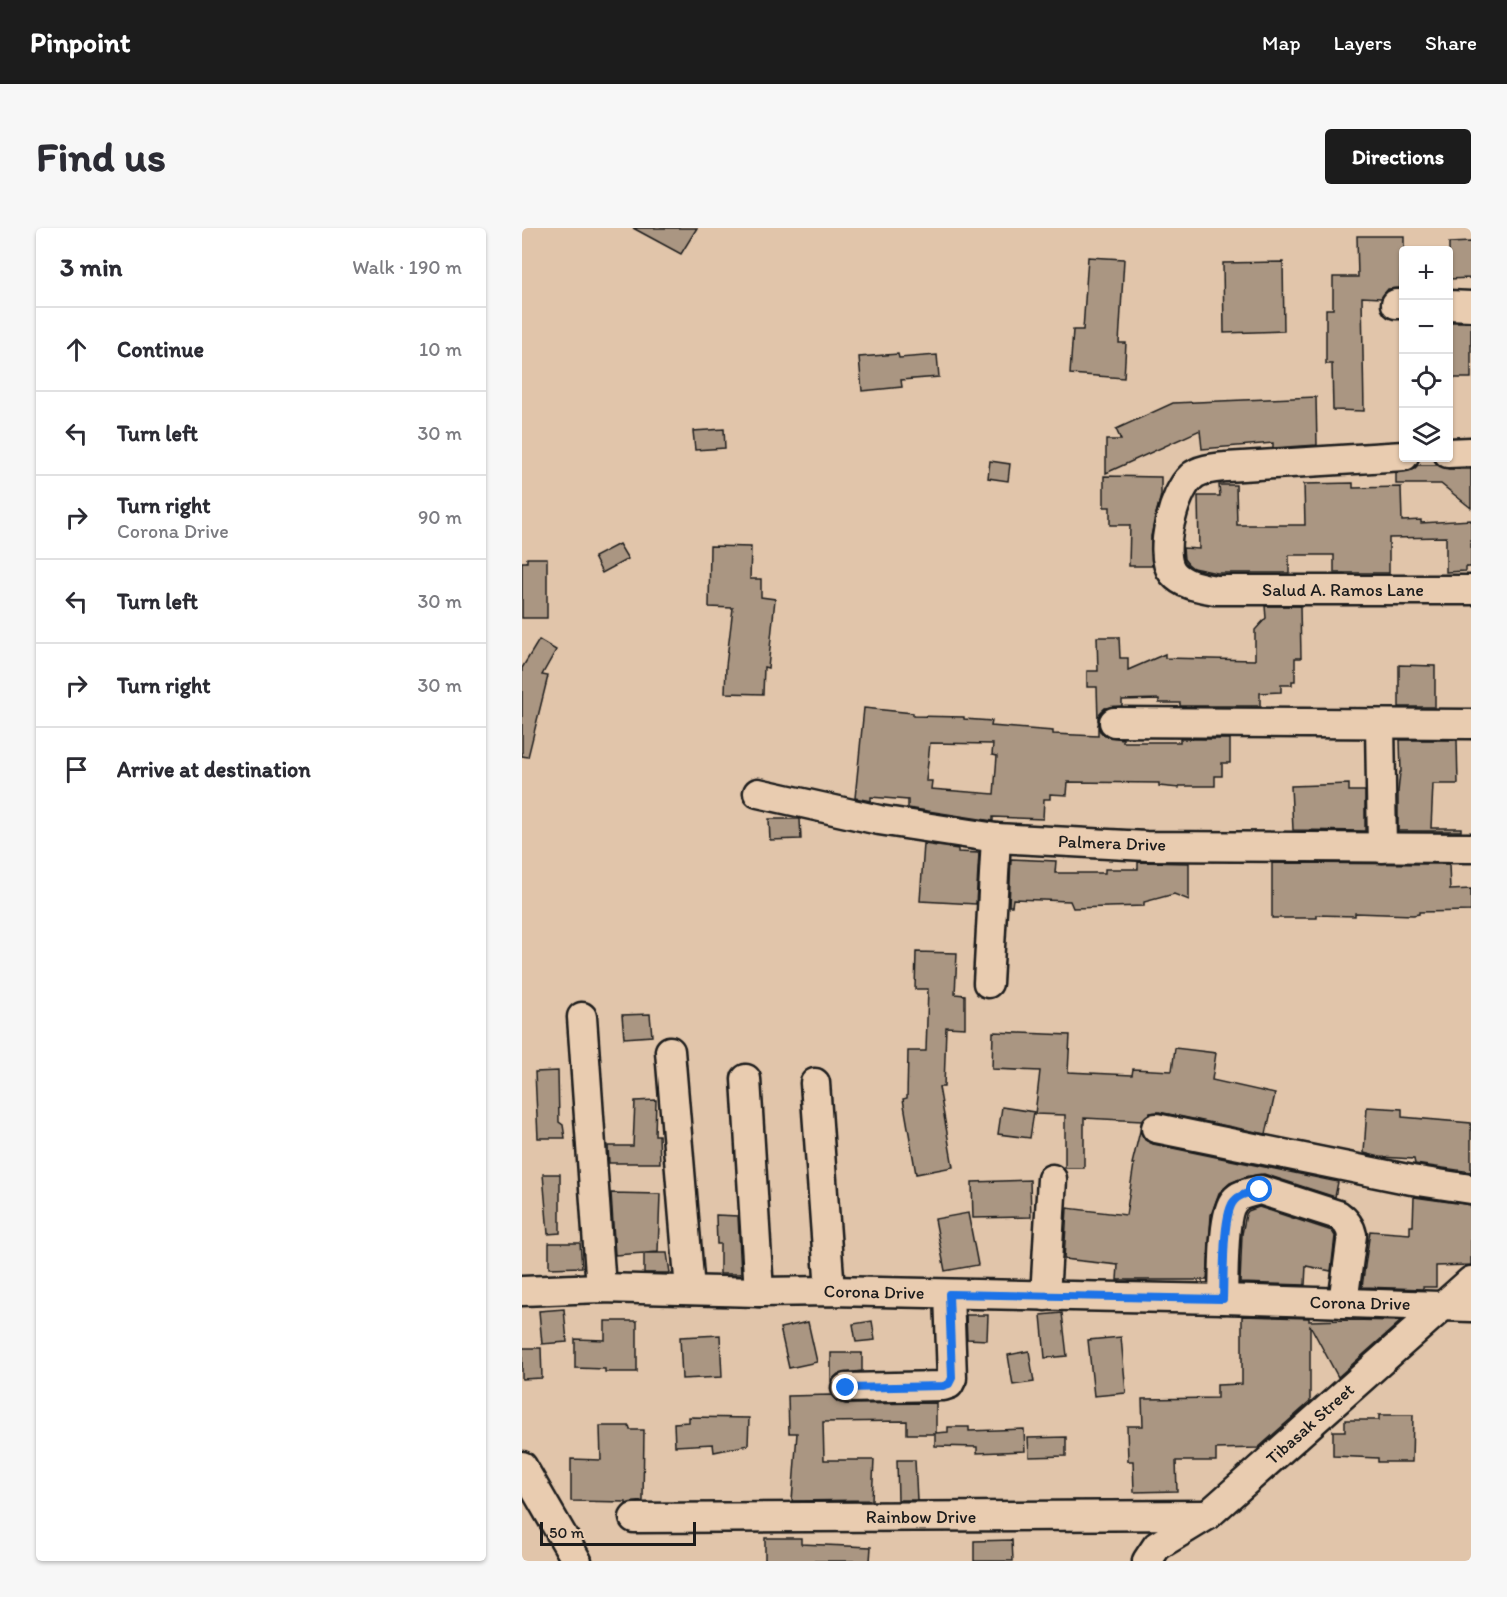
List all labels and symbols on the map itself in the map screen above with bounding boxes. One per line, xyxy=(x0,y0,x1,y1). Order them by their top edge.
street label: Salud A. Ramos Lane xyxy=(1262,579,1424,601)
street label: Palmera Drive xyxy=(1057,830,1167,856)
route start xyxy=(1246,1176,1272,1202)
street label: Corona Drive xyxy=(824,1280,924,1304)
street label: Corona Drive xyxy=(1310,1291,1410,1315)
route end xyxy=(832,1374,858,1400)
street label: Tibasak Street xyxy=(1261,1378,1359,1469)
street label: Rainbow Drive xyxy=(866,1506,976,1528)
scale bar xyxy=(540,1519,696,1546)

